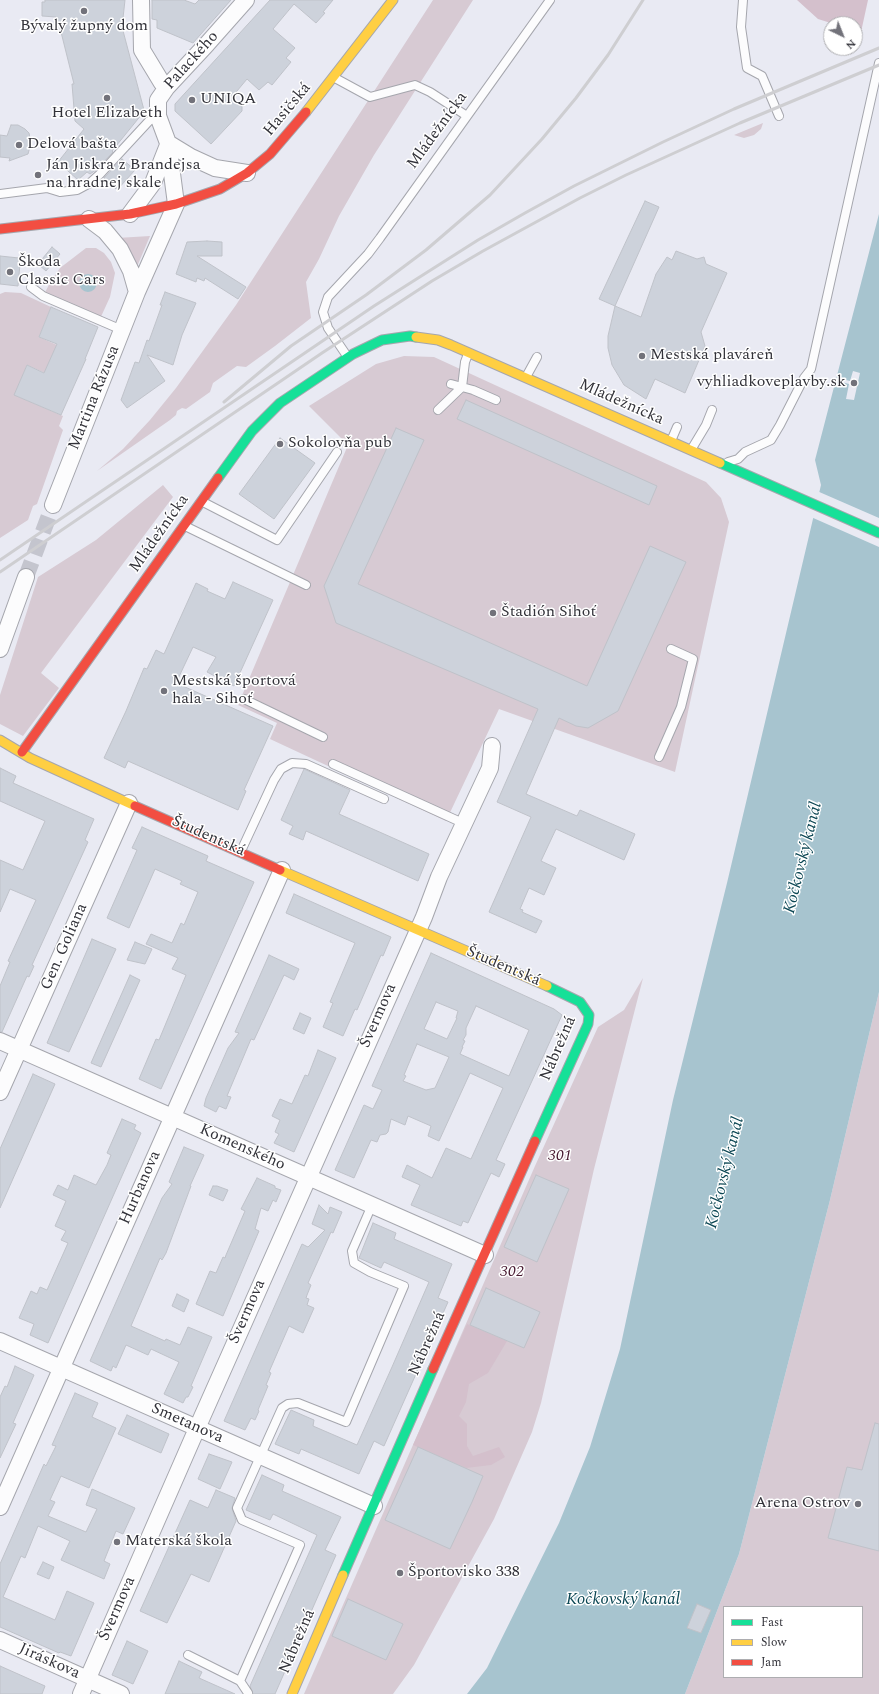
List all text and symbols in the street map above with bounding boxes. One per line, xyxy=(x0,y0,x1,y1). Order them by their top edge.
marker: Bývalý župný dom xyxy=(79,6,89,16)
north arrow xyxy=(823,16,863,56)
place label: Bývalý župný dom xyxy=(20,17,148,37)
street label: Palackého xyxy=(161,28,223,94)
text: N xyxy=(842,35,860,54)
street label: Hasičská xyxy=(260,79,316,141)
street label: Mládežnícka xyxy=(404,89,472,173)
place label: UNIQA xyxy=(200,90,256,110)
marker: Hotel Elizabeth xyxy=(102,93,112,103)
marker: UNIQA xyxy=(187,95,197,105)
place label: Hotel Elizabeth xyxy=(51,104,163,124)
place label: Delová bašta xyxy=(27,135,117,155)
marker: Delová bašta xyxy=(14,140,24,150)
place label: Ján Jiskra z Brandejsa na hradnej skale xyxy=(46,156,200,194)
marker: Ján Jiskra z Brandejsa na hradnej skale xyxy=(33,170,43,180)
place label: Škoda Classic Cars xyxy=(18,253,105,291)
marker: Škoda Classic Cars xyxy=(5,267,15,277)
street label: Martina Rázusa xyxy=(65,343,125,453)
place label: Mestská plaváreň xyxy=(650,346,773,366)
marker: Mestská plaváreň xyxy=(637,351,647,361)
place label: vyhliadkoveplavby.sk xyxy=(697,373,846,393)
street label: Mládežnícka xyxy=(576,376,666,430)
marker: vyhliadkoveplavby.sk xyxy=(849,378,859,388)
place label: Sokolovňa pub xyxy=(288,434,392,454)
marker: Sokolovňa pub xyxy=(275,439,285,449)
street label: Mládežnícka xyxy=(126,491,194,577)
place label: Štadión Sihoť xyxy=(501,603,596,623)
marker: Štadión Sihoť xyxy=(488,608,498,618)
place label: Mestská športová hala - Sihoť xyxy=(172,672,296,710)
marker: Mestská športová hala - Sihoť xyxy=(159,686,169,696)
water label: Kočkovský kanál xyxy=(780,800,828,916)
street label: Študentská xyxy=(168,812,248,862)
street label: Gen. Goliana xyxy=(37,901,93,993)
street label: Študentská xyxy=(463,943,543,991)
street label: Švermova xyxy=(356,981,402,1051)
street label: Nábrežná xyxy=(537,1014,581,1084)
water label: Kočkovský kanál xyxy=(702,1115,750,1231)
street label: Komenského xyxy=(196,1121,288,1175)
park label: 301 xyxy=(548,1147,572,1167)
street label: Hurbanova xyxy=(116,1148,166,1228)
park label: 302 xyxy=(500,1263,524,1283)
street label: Švermova xyxy=(225,1277,271,1347)
street label: Nábrežná xyxy=(405,1309,451,1379)
street label: Smetanova xyxy=(148,1400,226,1448)
place label: Arena Ostrov xyxy=(755,1494,850,1514)
marker: Arena Ostrov xyxy=(853,1499,863,1509)
place label: Materská škola xyxy=(125,1532,232,1552)
marker: Materská škola xyxy=(112,1537,122,1547)
place label: Športovisko 338 xyxy=(408,1563,520,1583)
marker: Športovisko 338 xyxy=(395,1568,405,1578)
street label: Švermova xyxy=(95,1574,141,1644)
water label: Kočkovský kanál xyxy=(566,1591,680,1611)
legend xyxy=(723,1606,863,1678)
street label: Nábrežná xyxy=(276,1607,320,1677)
text: Fast xyxy=(761,1613,783,1632)
text: Slow xyxy=(761,1633,786,1652)
street label: Jiráskova xyxy=(15,1640,83,1684)
text: Jam xyxy=(761,1653,782,1672)

